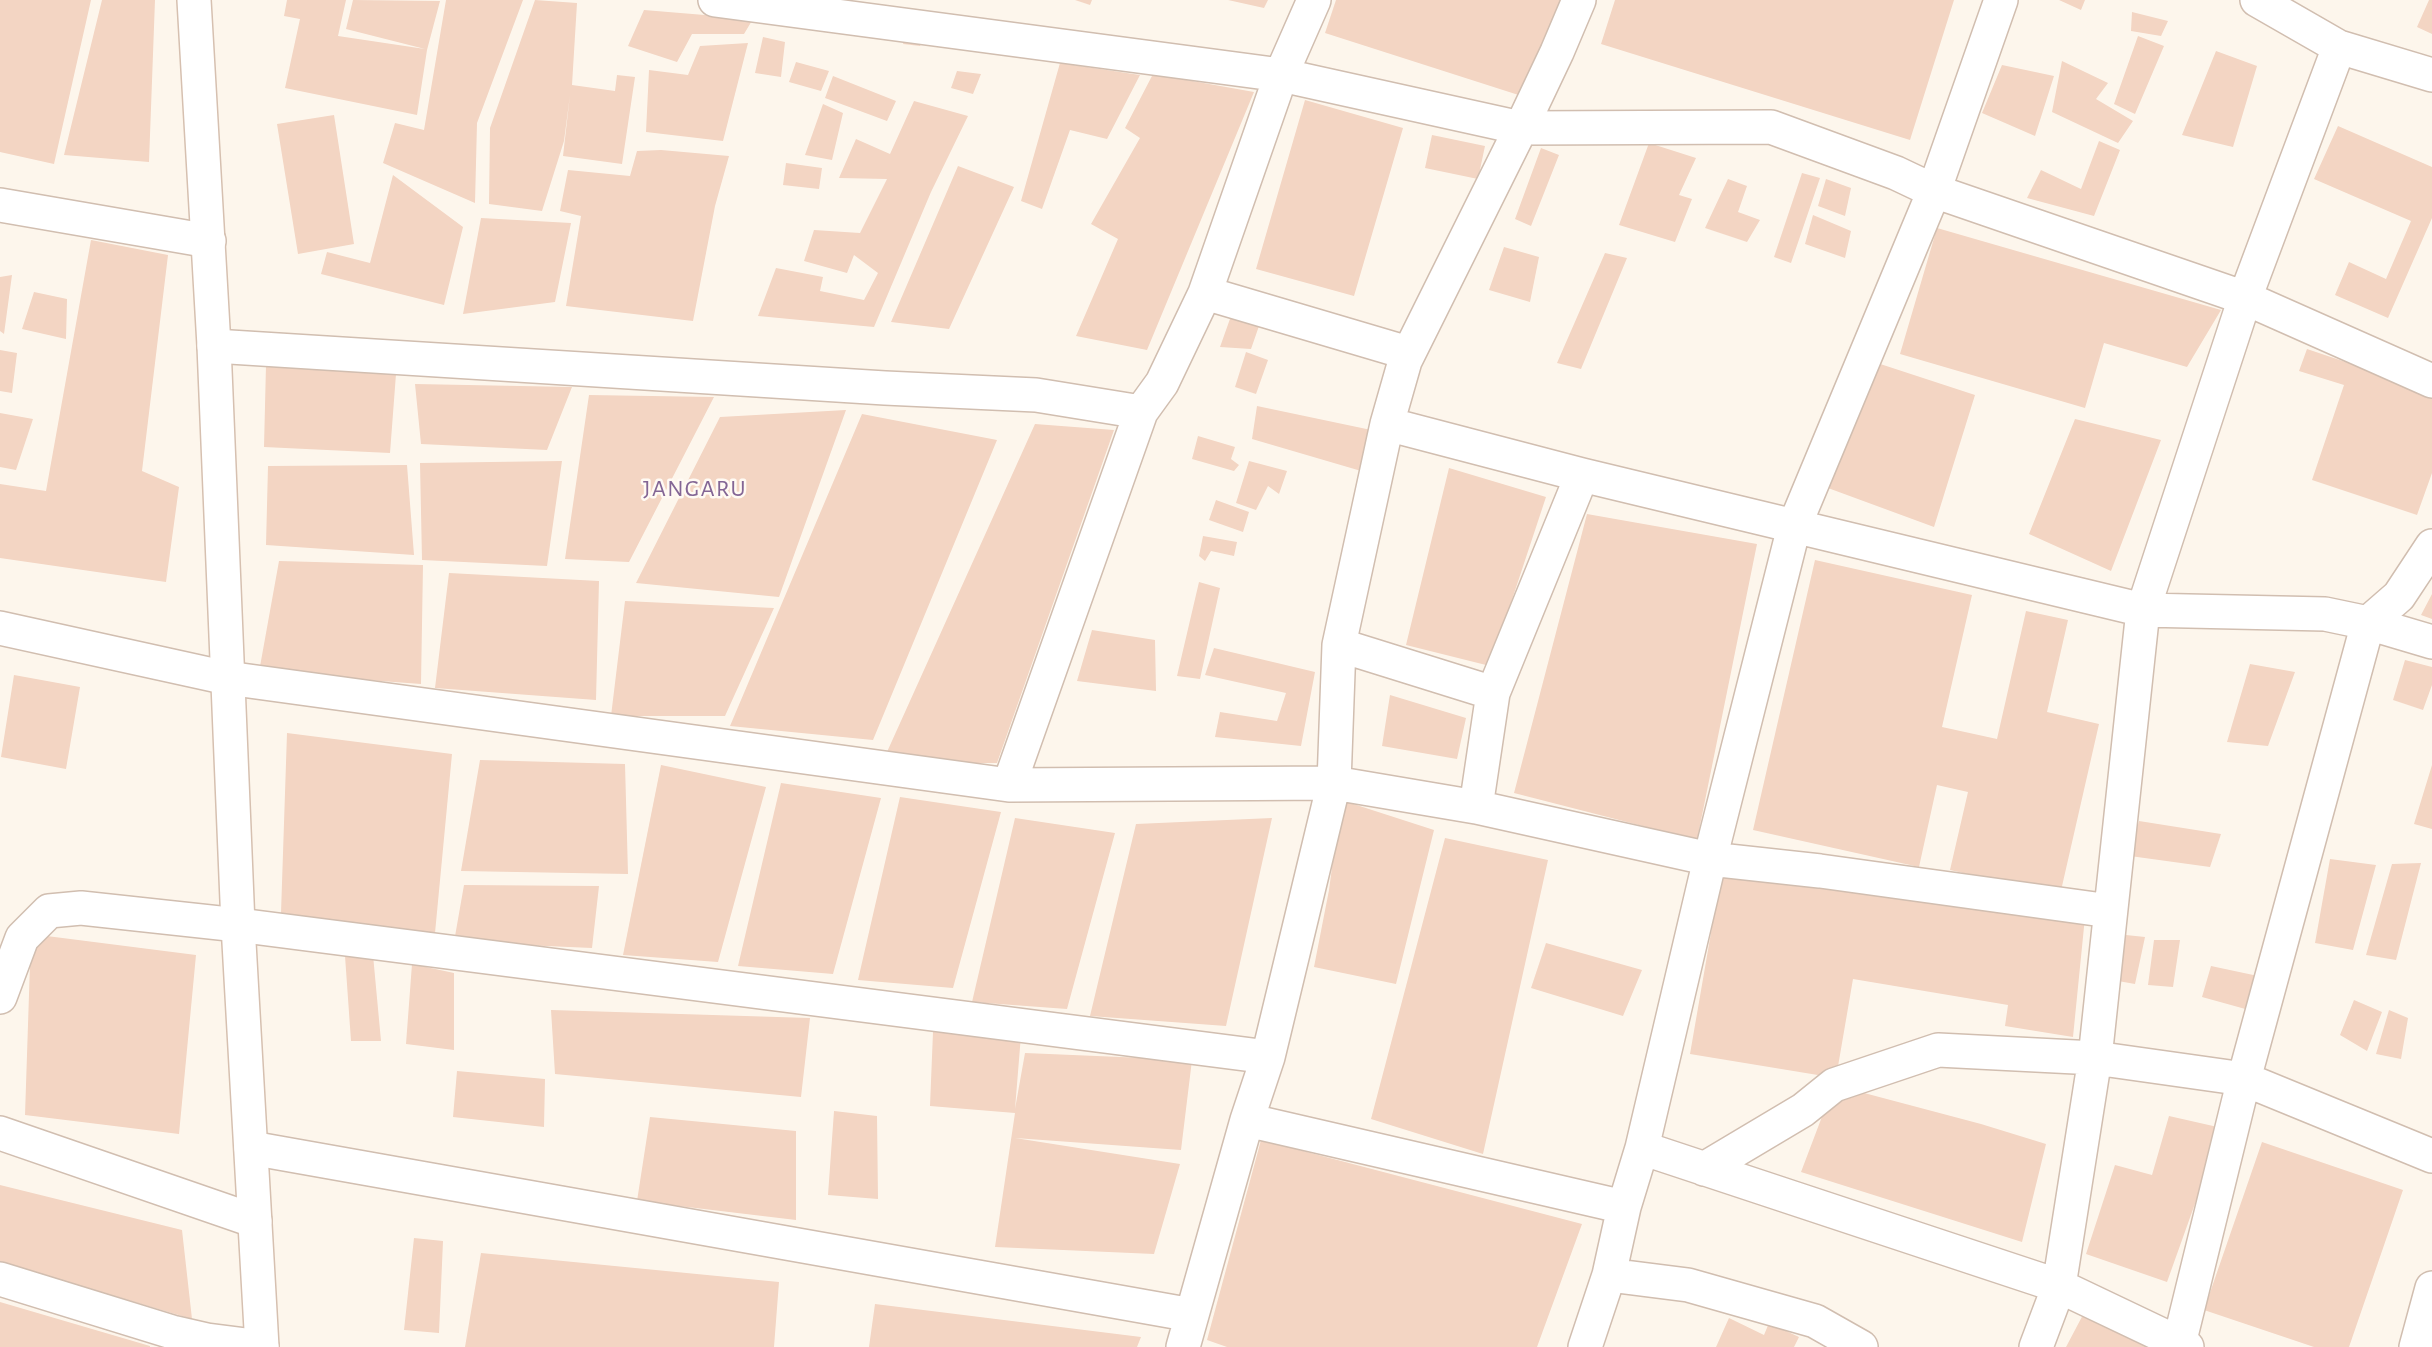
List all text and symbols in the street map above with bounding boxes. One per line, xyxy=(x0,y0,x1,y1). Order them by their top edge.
district label: JANGARU xyxy=(643,475,747,503)

